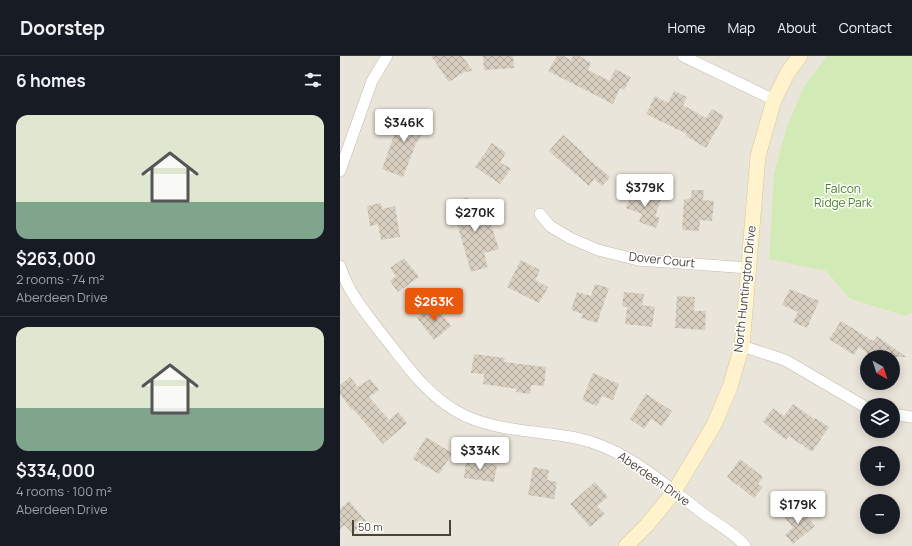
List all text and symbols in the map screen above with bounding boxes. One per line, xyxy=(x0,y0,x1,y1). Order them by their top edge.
text: Doorstep xyxy=(20,15,105,41)
text: Home xyxy=(668,18,705,37)
text: Map xyxy=(727,18,755,37)
text: About xyxy=(777,18,817,37)
text: Contact xyxy=(839,18,892,37)
text: 6 homes xyxy=(16,69,86,92)
icon: filters xyxy=(302,69,324,91)
pin: $346K xyxy=(376,109,432,143)
text: $346K xyxy=(384,113,424,131)
icon: home xyxy=(134,141,206,213)
pin: $379K xyxy=(617,174,673,208)
text: $379K xyxy=(625,178,665,196)
park label: Falcon Ridge Park xyxy=(814,180,873,211)
pin: $270K xyxy=(447,199,503,233)
text: $270K xyxy=(455,203,495,221)
street label: North Huntington Drive xyxy=(729,225,760,353)
text: $263,000 xyxy=(16,247,96,270)
street label: Dover Court xyxy=(628,248,696,271)
text: 2 rooms · 74 m² xyxy=(16,270,104,288)
text: Aberdeen Drive xyxy=(16,288,108,306)
pin: $263K xyxy=(406,288,462,322)
text: $263K xyxy=(414,292,454,310)
north arrow xyxy=(860,350,900,390)
map controls xyxy=(860,350,900,534)
icon: home xyxy=(134,353,206,425)
button: layers xyxy=(860,398,900,438)
pin: $334K xyxy=(452,437,508,471)
text: $334K xyxy=(460,441,500,459)
button: + xyxy=(860,446,900,486)
street label: Aberdeen Drive xyxy=(615,447,694,510)
text: $334,000 xyxy=(16,459,95,482)
text: 4 rooms · 100 m² xyxy=(16,482,112,500)
pin: $179K xyxy=(770,491,826,525)
button: − xyxy=(860,494,900,534)
text: $179K xyxy=(779,495,817,513)
text: Aberdeen Drive xyxy=(16,500,108,518)
scale bar xyxy=(352,518,451,537)
text: 50 m xyxy=(358,519,383,534)

